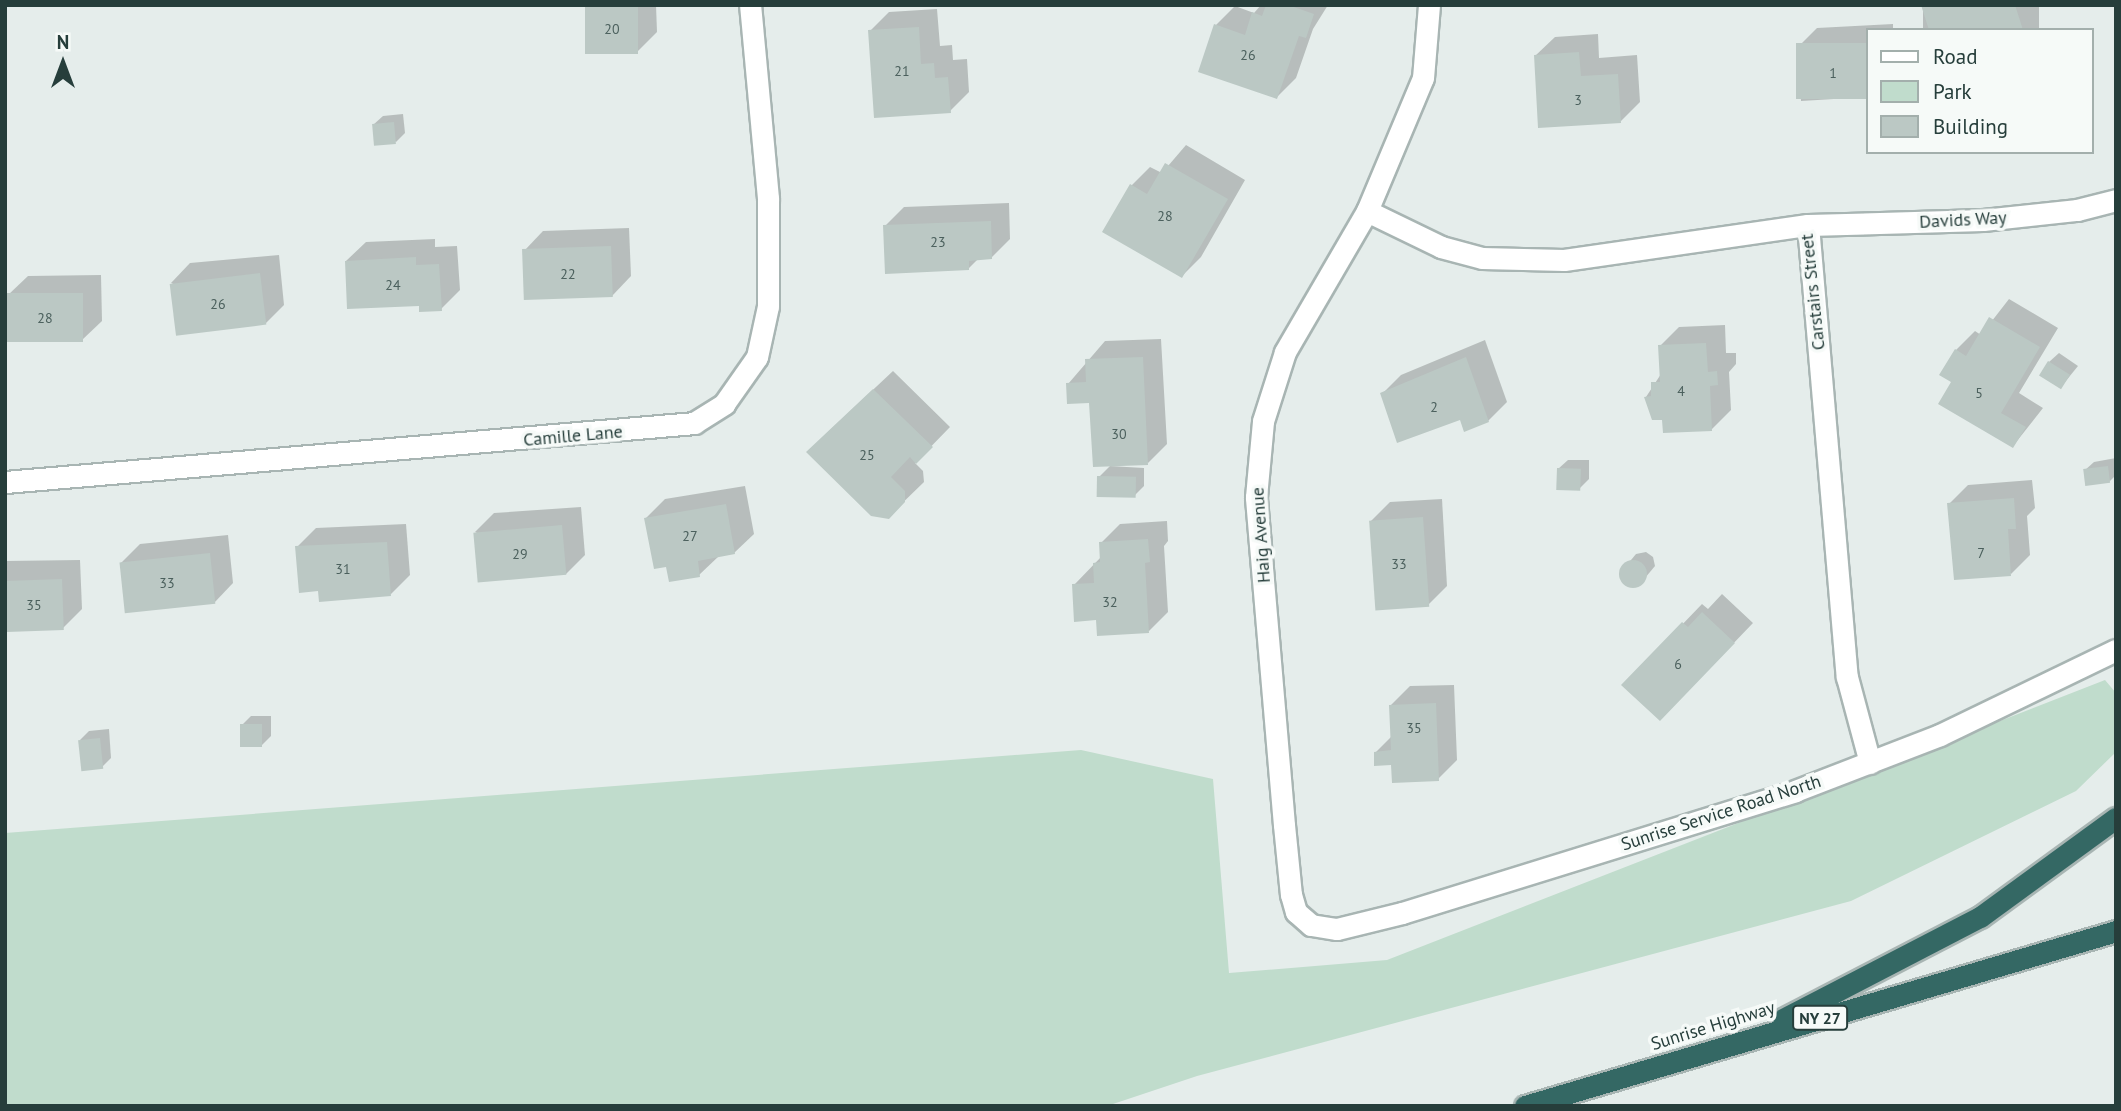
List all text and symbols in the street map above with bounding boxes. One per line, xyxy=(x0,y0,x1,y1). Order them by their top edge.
house number: 20 xyxy=(604,21,620,37)
north arrow xyxy=(28,28,98,98)
legend xyxy=(1866,28,2093,154)
text: N xyxy=(57,30,69,54)
text: Road xyxy=(1933,43,1977,70)
house number: 26 xyxy=(1240,47,1256,63)
house number: 21 xyxy=(894,63,910,79)
house number: 1 xyxy=(1829,65,1837,81)
text: Park xyxy=(1933,78,1972,105)
house number: 3 xyxy=(1574,92,1582,108)
text: Building xyxy=(1933,113,2008,140)
street label: Davids Way xyxy=(1919,207,2007,233)
house number: 28 xyxy=(1157,208,1173,224)
street label: Carstairs Street xyxy=(1796,233,1830,351)
house number: 23 xyxy=(930,234,946,250)
house number: 22 xyxy=(560,266,576,282)
house number: 24 xyxy=(385,277,401,293)
house number: 26 xyxy=(210,296,226,312)
house number: 28 xyxy=(37,310,53,326)
house number: 4 xyxy=(1677,383,1685,399)
house number: 5 xyxy=(1975,385,1983,401)
house number: 2 xyxy=(1430,399,1438,415)
street label: Camille Lane xyxy=(522,421,624,451)
house number: 30 xyxy=(1111,426,1127,442)
house number: 25 xyxy=(859,447,875,463)
street label: Haig Avenue xyxy=(1247,486,1275,584)
house number: 27 xyxy=(682,528,698,544)
house number: 7 xyxy=(1977,545,1985,561)
house number: 29 xyxy=(512,546,528,562)
house number: 33 xyxy=(1391,556,1407,572)
house number: 31 xyxy=(335,561,351,577)
house number: 33 xyxy=(159,575,175,591)
house number: 32 xyxy=(1102,594,1118,610)
house number: 35 xyxy=(26,597,42,613)
house number: 6 xyxy=(1674,656,1682,672)
house number: 35 xyxy=(1406,720,1422,736)
street label: Sunrise Service Road North xyxy=(1618,770,1824,856)
street label: Sunrise Highway xyxy=(1648,997,1778,1055)
road number: NY 27 xyxy=(1790,1006,1850,1030)

